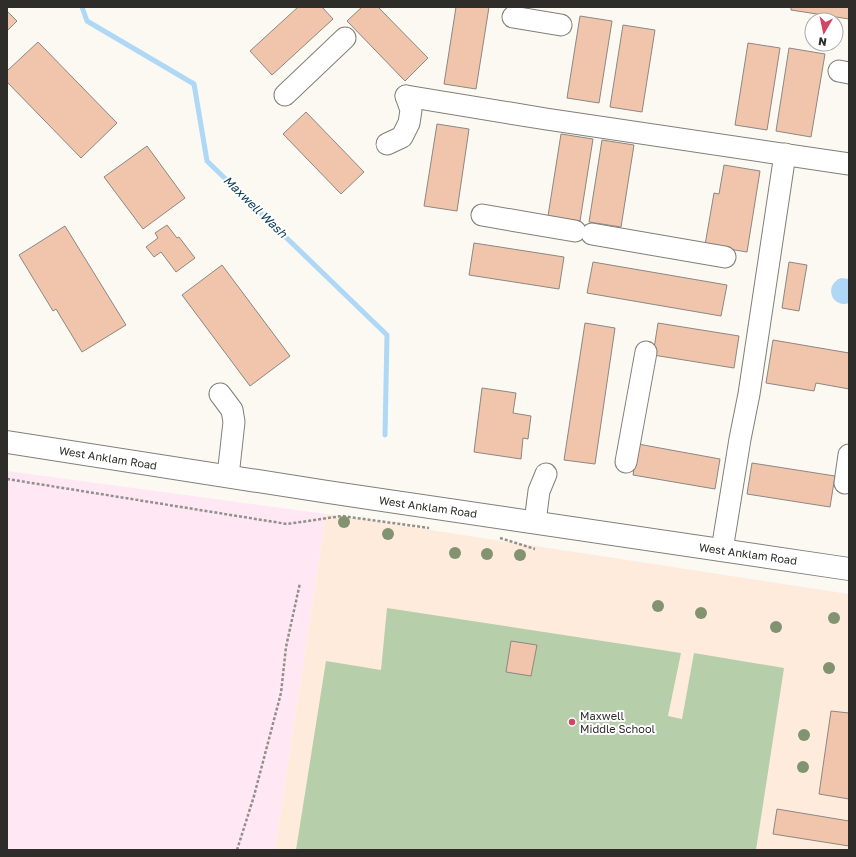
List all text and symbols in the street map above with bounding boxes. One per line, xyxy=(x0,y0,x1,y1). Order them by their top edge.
north arrow xyxy=(804,12,844,52)
text: N xyxy=(817,35,828,49)
water label: Maxwell Wash xyxy=(220,173,291,241)
street label: West Anklam Road xyxy=(58,443,158,472)
street label: West Anklam Road xyxy=(378,493,478,520)
street label: West Anklam Road xyxy=(698,540,798,567)
place label: Maxwell Middle School xyxy=(580,709,655,735)
marker: Maxwell Middle School xyxy=(567,717,577,727)

